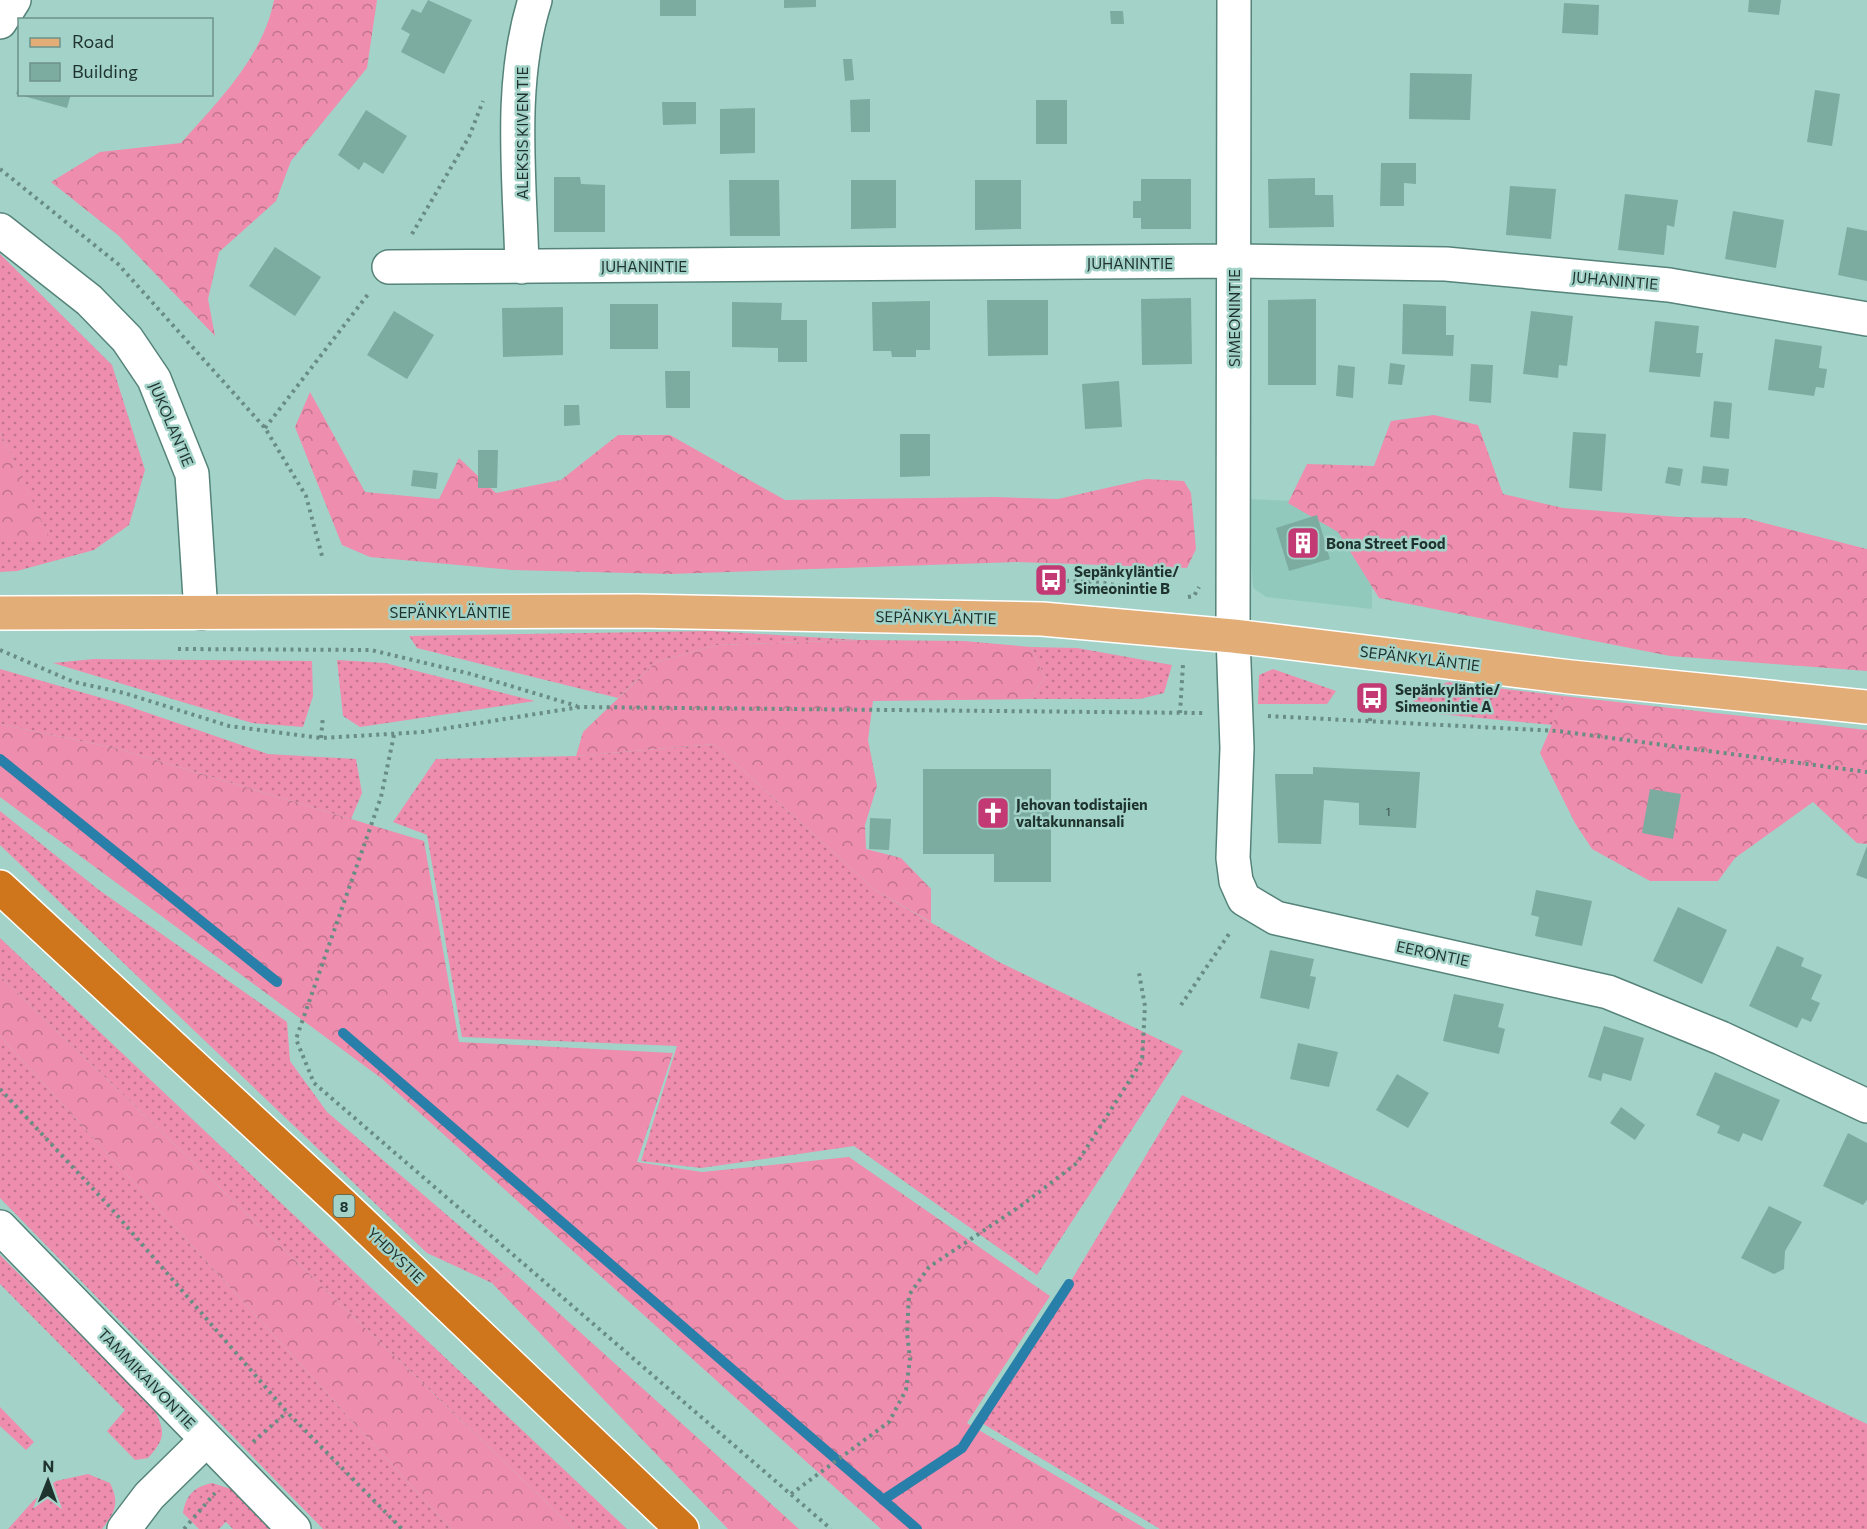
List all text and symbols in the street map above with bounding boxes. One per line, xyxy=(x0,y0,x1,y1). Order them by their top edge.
legend xyxy=(18,18,213,96)
text: Road xyxy=(72,30,114,52)
text: Building xyxy=(72,60,138,82)
street label: ALEKSIS KIVEN TIE xyxy=(513,66,531,199)
street label: JUHANINTIE xyxy=(1087,254,1173,272)
street label: JUHANINTIE xyxy=(601,257,687,275)
street label: JUHANINTIE xyxy=(1571,267,1659,293)
street label: SIMEONINTIE xyxy=(1225,269,1243,367)
street label: JUKOLANTIE xyxy=(146,379,198,469)
building icon: Bona Street Food xyxy=(1285,525,1321,561)
place label: Bona Street Food xyxy=(1326,534,1446,552)
bus stop icon: Sepänkyläntie/ Simeonintie B xyxy=(1033,562,1069,598)
place label: Sepänkyläntie/ Simeonintie B xyxy=(1074,562,1179,597)
street label: SEPÄNKYLÄNTIE xyxy=(390,603,510,621)
street label: SEPÄNKYLÄNTIE xyxy=(875,607,997,627)
street label: SEPÄNKYLÄNTIE xyxy=(1359,642,1481,674)
bus stop icon: Sepänkyläntie/ Simeonintie A xyxy=(1354,680,1390,716)
place label: Sepänkyläntie/ Simeonintie A xyxy=(1395,680,1500,715)
church icon: Jehovan todistajien valtakunnansali xyxy=(975,795,1011,831)
place label: Jehovan todistajien valtakunnansali xyxy=(1016,795,1148,830)
house number: 1 xyxy=(1385,804,1391,818)
street label: EERONTIE xyxy=(1395,937,1471,970)
road number: 8 xyxy=(334,1195,354,1217)
street label: YHDYSTIE xyxy=(364,1223,428,1287)
street label: TAMMIKAIVONTIE xyxy=(95,1324,200,1432)
north arrow xyxy=(18,1451,78,1511)
text: N xyxy=(42,1456,54,1475)

